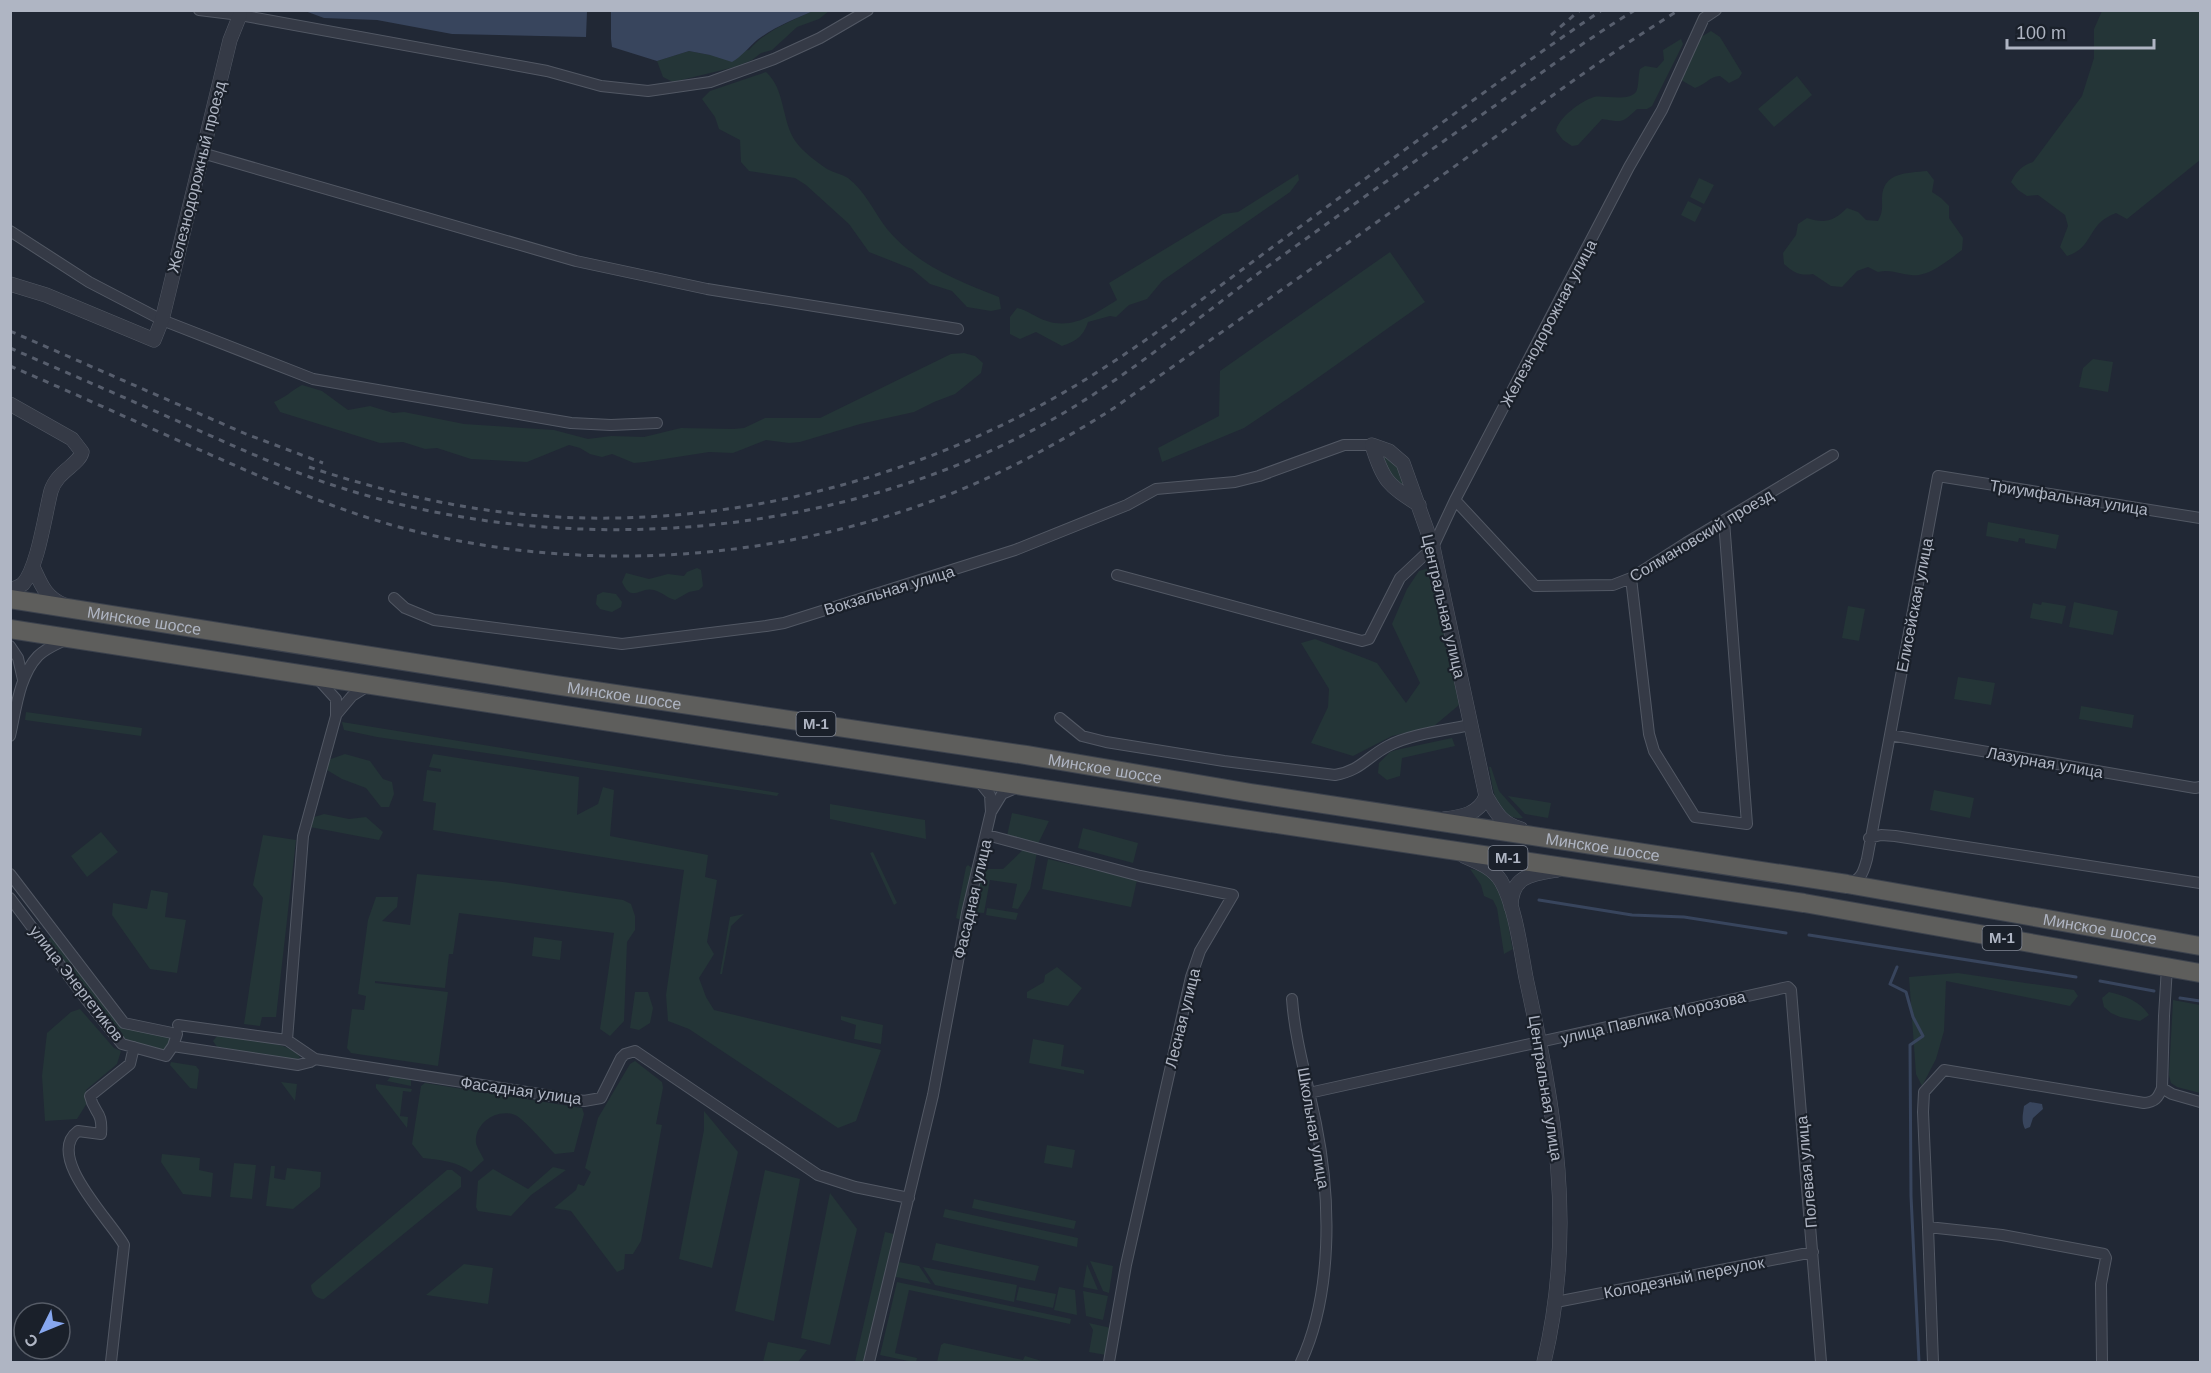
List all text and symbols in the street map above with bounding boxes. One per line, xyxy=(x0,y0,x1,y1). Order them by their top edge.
scale bar xyxy=(2007,12,2154,50)
text: 100 m xyxy=(2016,23,2066,43)
street label: Железнодорожный проезд xyxy=(164,79,229,275)
street label: Железнодорожная улица xyxy=(1497,237,1600,410)
street label: Триумфальная улица xyxy=(1989,477,2149,518)
street label: Солмановский проезд xyxy=(1627,486,1777,585)
street label: Центральная улица xyxy=(1419,532,1468,680)
street label: Елисейская улица xyxy=(1893,537,1936,674)
street label: Вокзальная улица xyxy=(822,563,957,618)
street label: Минское шоссе xyxy=(86,603,203,638)
street label: Минское шоссе xyxy=(566,679,683,713)
road number: М-1 xyxy=(796,712,836,736)
street label: Лазурная улица xyxy=(1985,744,2105,781)
street label: Минское шоссе xyxy=(1047,751,1163,787)
street label: Минское шоссе xyxy=(1545,830,1661,864)
street label: Фасадная улица xyxy=(950,838,995,961)
road number: М-1 xyxy=(1488,846,1528,870)
street label: Минское шоссе xyxy=(2042,911,2158,947)
street label: улица Энергетиков xyxy=(26,922,127,1044)
road number: М-1 xyxy=(1982,926,2022,950)
street label: Лесная улица xyxy=(1162,966,1203,1070)
street label: улица Павлика Морозова xyxy=(1559,988,1747,1047)
street label: Центральная улица xyxy=(1526,1014,1565,1162)
street label: Школьная улица xyxy=(1294,1066,1333,1190)
street label: Фасадная улица xyxy=(459,1074,583,1107)
street label: Полевая улица xyxy=(1793,1115,1820,1229)
street label: Колодезный переулок xyxy=(1602,1253,1767,1301)
north arrow xyxy=(12,1301,72,1361)
text: С xyxy=(21,1331,42,1351)

